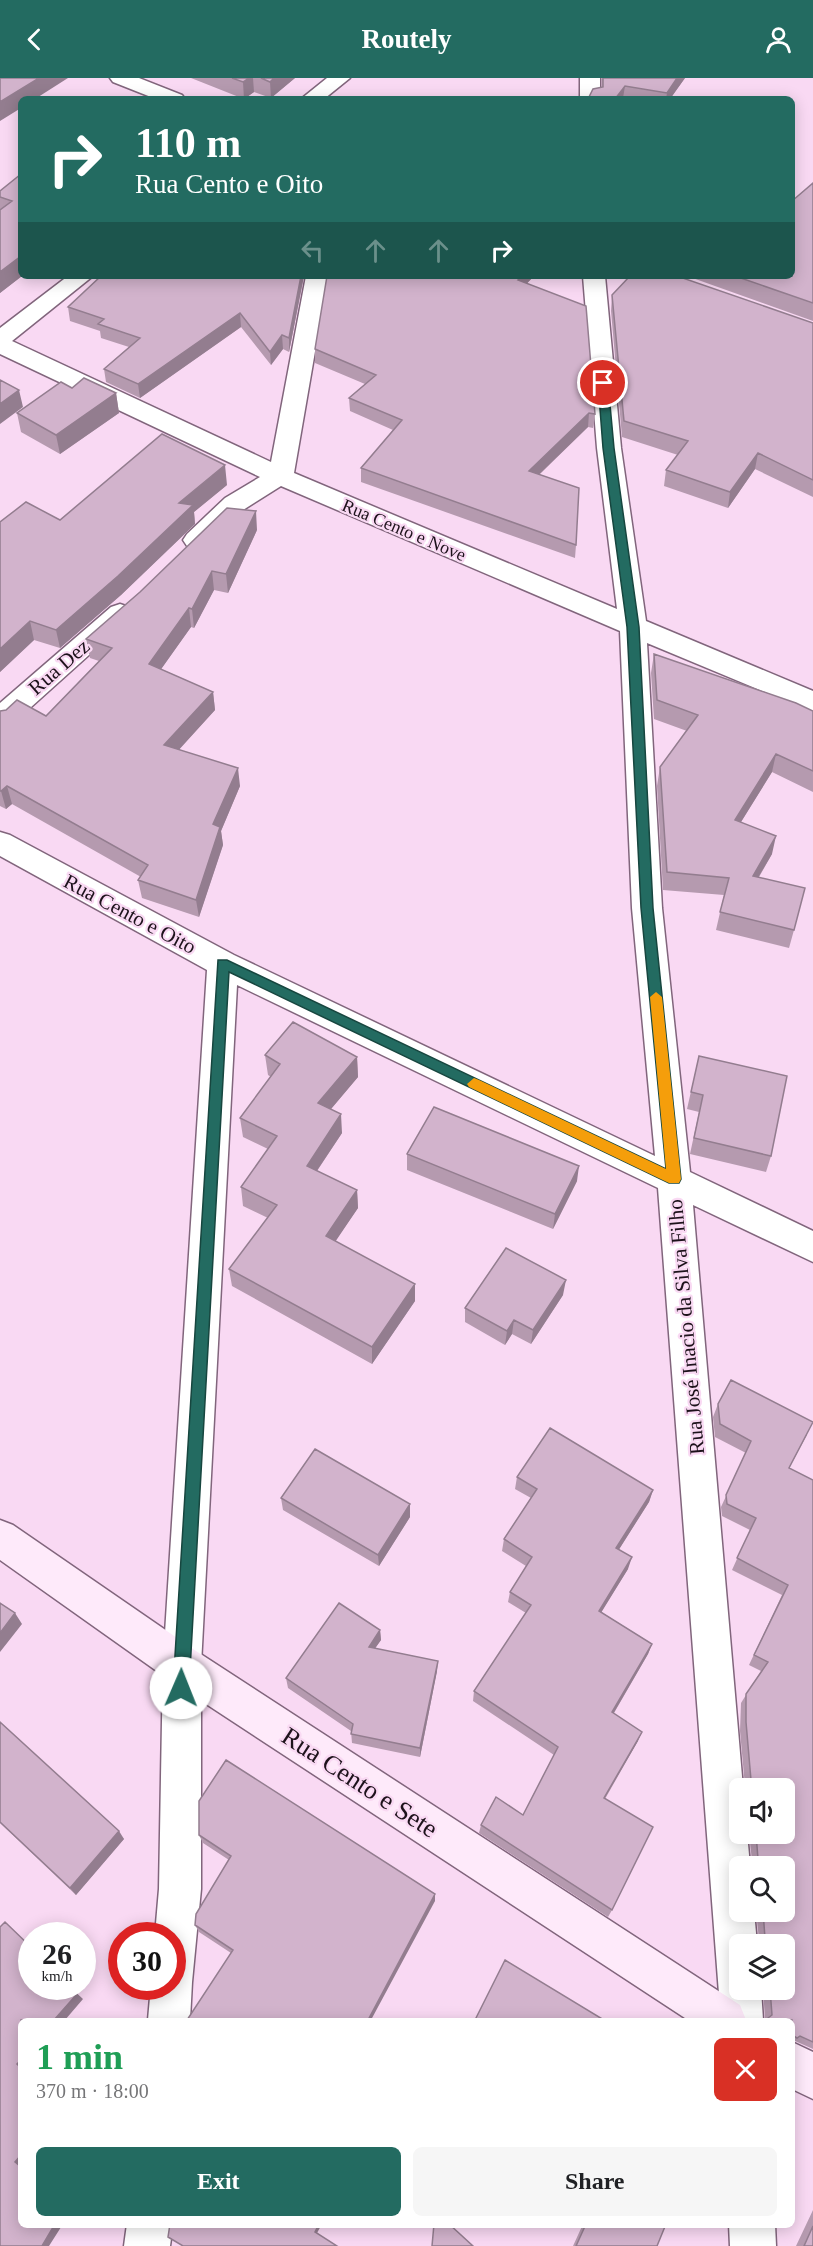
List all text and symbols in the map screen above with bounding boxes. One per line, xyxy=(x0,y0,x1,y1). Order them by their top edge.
icon: back xyxy=(18,23,51,56)
icon: person xyxy=(762,23,795,56)
text: Routely xyxy=(362,24,452,54)
icon: right xyxy=(36,120,114,198)
text: 110 m xyxy=(135,120,241,166)
text: Rua Cento e Oito xyxy=(135,169,323,199)
icon: left xyxy=(296,234,329,267)
icon: ahead xyxy=(359,234,392,267)
icon: ahead xyxy=(422,234,455,267)
icon: right xyxy=(485,234,518,267)
pin xyxy=(577,357,628,408)
icon: arrive xyxy=(586,366,619,399)
street label: Rua Cento e Nove xyxy=(339,495,469,565)
street label: Rua Dez xyxy=(24,634,94,700)
street label: Rua Cento e Oito xyxy=(60,869,200,959)
street label: Rua José Inacio da Silva Filho xyxy=(663,1198,709,1456)
position arrow xyxy=(149,1656,213,1720)
street label: Rua Cento e Sete xyxy=(276,1721,443,1844)
map controls xyxy=(729,1778,795,2000)
button: sound xyxy=(729,1778,795,1844)
button: search xyxy=(729,1856,795,1922)
speed limit sign: 30 xyxy=(108,1922,186,2000)
button: layers xyxy=(729,1934,795,2000)
text: 26 xyxy=(42,1937,72,1970)
text: km/h xyxy=(42,1968,72,1984)
text: 1 min xyxy=(36,2037,123,2077)
button: close xyxy=(714,2038,777,2101)
text: 370 m · 18:00 xyxy=(36,2080,149,2102)
button: Exit xyxy=(36,2147,401,2216)
button: Share xyxy=(413,2147,777,2216)

